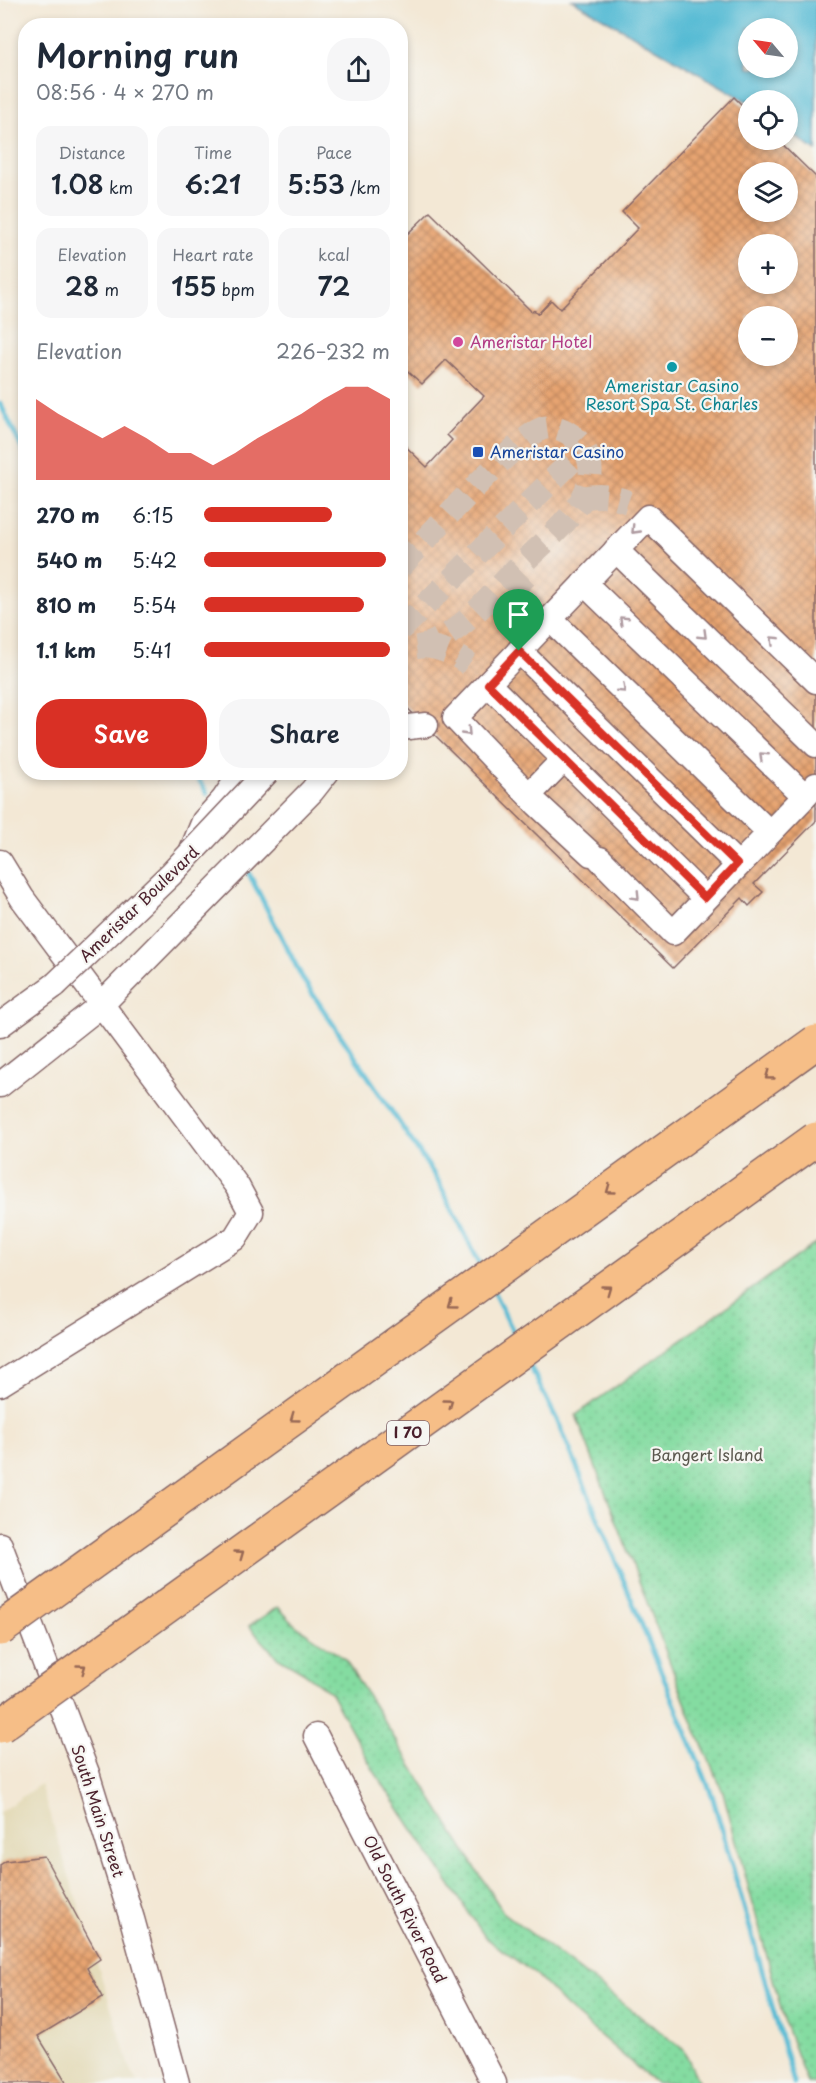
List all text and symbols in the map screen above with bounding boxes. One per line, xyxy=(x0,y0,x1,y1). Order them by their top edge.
north arrow xyxy=(738,18,798,78)
map controls xyxy=(738,18,798,366)
text: Morning run xyxy=(36,29,239,79)
button: share xyxy=(327,38,390,101)
text: 08:56 · 4 × 270 m xyxy=(36,77,214,107)
button: locate xyxy=(738,90,798,150)
text: Distance xyxy=(58,140,126,164)
text: Time xyxy=(194,140,232,164)
text: Pace xyxy=(316,140,352,164)
button: layers xyxy=(738,162,798,222)
text: 1.08 xyxy=(51,164,104,203)
text: 6:21 xyxy=(185,164,241,203)
text: 5:53 xyxy=(287,164,345,203)
text: km xyxy=(104,175,133,199)
text: /km xyxy=(345,175,381,199)
button: + xyxy=(738,234,798,294)
text: Elevation xyxy=(57,242,127,266)
text: Heart rate xyxy=(173,242,253,266)
text: kcal xyxy=(318,242,350,266)
text: 28 xyxy=(65,266,99,305)
text: 155 xyxy=(171,266,216,305)
text: 72 xyxy=(318,266,350,305)
text: m xyxy=(99,277,119,301)
text: bpm xyxy=(216,277,255,301)
button: − xyxy=(738,306,798,366)
place label: Ameristar Hotel xyxy=(470,329,592,353)
marker: Ameristar Hotel xyxy=(451,335,465,349)
text: Elevation xyxy=(36,336,122,366)
text: 226–232 m xyxy=(276,336,390,366)
marker: Ameristar Casino Resort Spa St. Charles xyxy=(665,360,679,374)
place label: Ameristar Casino Resort Spa St. Charles xyxy=(586,373,758,415)
place label: Ameristar Casino xyxy=(490,439,624,463)
marker: Ameristar Casino xyxy=(471,445,485,459)
text: 270 m xyxy=(36,500,100,530)
text: 6:15 xyxy=(132,500,174,530)
one-way arrow xyxy=(631,523,642,533)
text: 540 m xyxy=(36,545,102,575)
text: 5:42 xyxy=(132,545,177,575)
pin xyxy=(493,589,544,651)
text: 810 m xyxy=(36,590,96,620)
text: 5:54 xyxy=(132,590,177,620)
icon: arrive xyxy=(502,598,535,631)
one-way arrow xyxy=(619,616,629,627)
one-way arrow xyxy=(695,627,706,638)
text: 1.1 km xyxy=(36,635,96,665)
text: 5:41 xyxy=(132,635,172,665)
one-way arrow xyxy=(771,636,781,647)
one-way arrow xyxy=(615,681,626,692)
button: Save xyxy=(36,699,207,768)
button: Share xyxy=(219,699,390,768)
one-way arrow xyxy=(460,724,471,735)
one-way arrow xyxy=(759,752,770,763)
street label: Ameristar Boulevard xyxy=(73,839,204,967)
one-way arrow xyxy=(629,888,640,899)
one-way arrow xyxy=(764,1069,775,1080)
one-way arrow xyxy=(606,1183,617,1194)
one-way arrow xyxy=(601,1285,612,1296)
one-way arrow xyxy=(447,1297,458,1308)
one-way arrow xyxy=(443,1399,454,1410)
one-way arrow xyxy=(289,1411,300,1422)
road number: I 70 xyxy=(387,1421,429,1445)
park label: Bangert Island xyxy=(651,1442,764,1466)
one-way arrow xyxy=(233,1550,244,1561)
one-way arrow xyxy=(75,1664,86,1675)
street label: South Main Street xyxy=(66,1741,132,1880)
street label: Old South River Road xyxy=(358,1830,454,1987)

